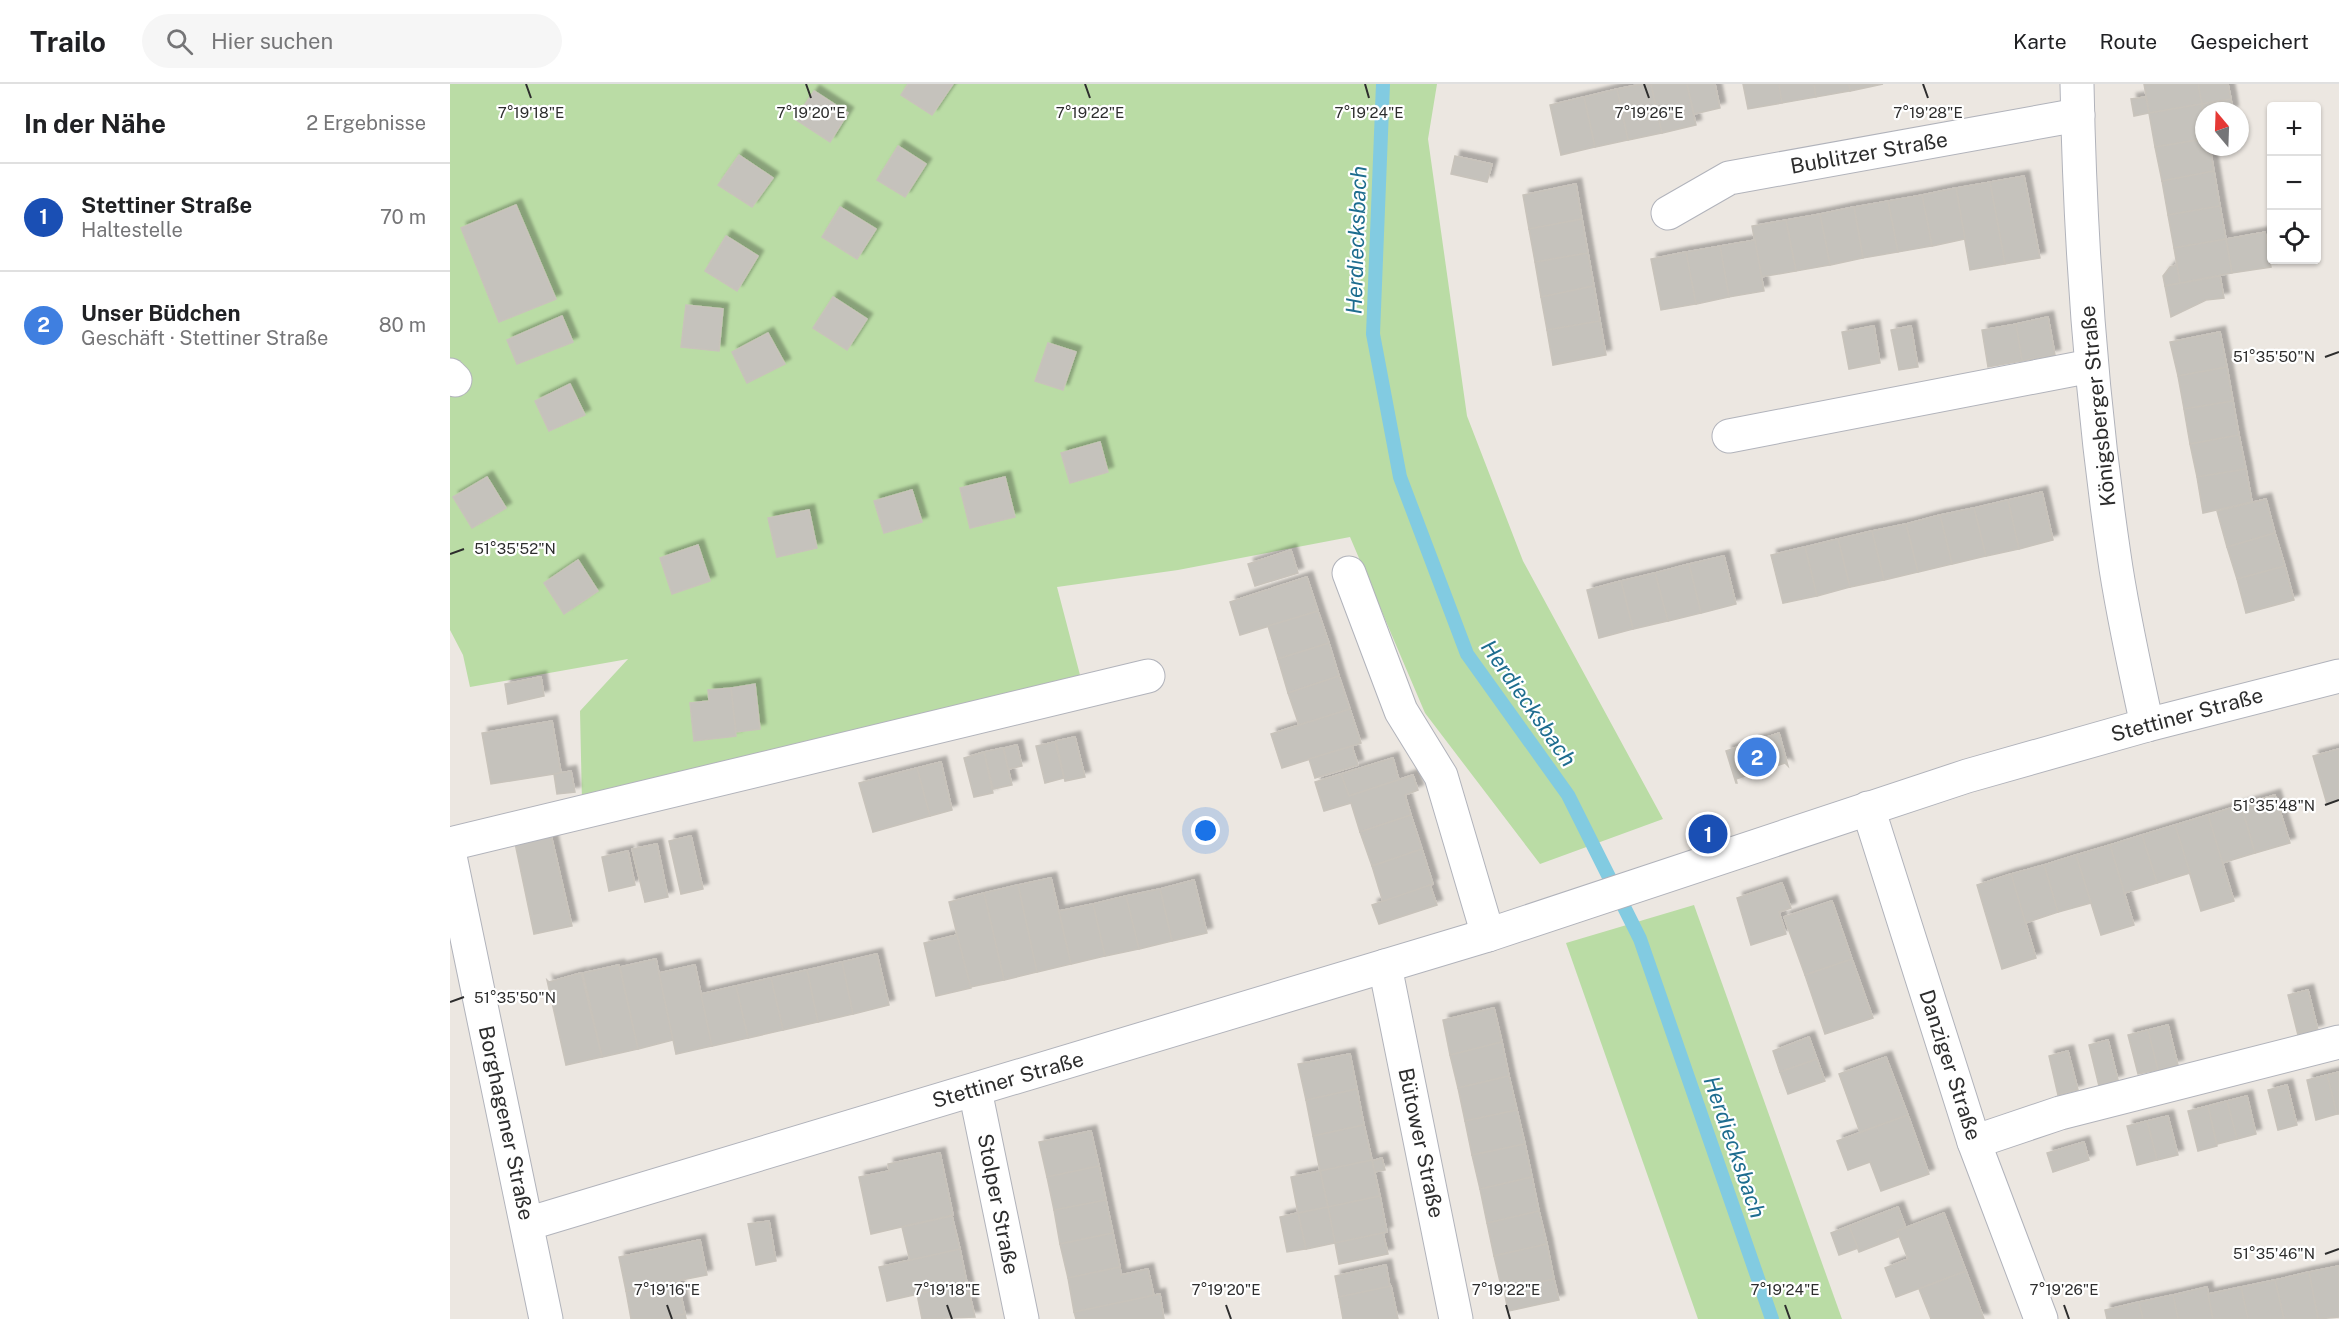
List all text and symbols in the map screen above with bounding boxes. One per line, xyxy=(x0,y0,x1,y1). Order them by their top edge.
search box xyxy=(142,14,562,68)
text: Trailo xyxy=(30,25,106,58)
icon: search xyxy=(163,25,196,58)
text: Hier suchen xyxy=(211,28,333,54)
text: Karte xyxy=(2013,29,2067,54)
text: Route xyxy=(2100,29,2157,54)
text: Gespeichert xyxy=(2190,29,2309,54)
north arrow xyxy=(2195,102,2249,156)
map controls xyxy=(2267,102,2321,264)
button: + xyxy=(2267,102,2321,156)
text: 7°19'18"E xyxy=(498,104,564,121)
text: 7°19'20"E xyxy=(777,104,845,121)
text: 7°19'22"E xyxy=(1056,104,1124,121)
text: 7°19'24"E xyxy=(1334,104,1404,121)
text: 7°19'26"E xyxy=(1614,104,1684,121)
text: 7°19'28"E xyxy=(1893,104,1963,121)
text: In der Nähe xyxy=(24,108,166,139)
text: 2 Ergebnisse xyxy=(306,111,426,135)
street label: Bublitzer Straße xyxy=(1788,126,1950,179)
button: − xyxy=(2267,156,2321,210)
water label: Herdiecksbach xyxy=(1340,165,1372,315)
text: Stettiner Straße xyxy=(81,192,252,218)
text: 1 xyxy=(39,205,48,229)
text: 70 m xyxy=(380,205,426,229)
button: locate xyxy=(2267,210,2321,264)
text: Haltestelle xyxy=(81,218,183,242)
text: Unser Büdchen xyxy=(81,300,240,326)
street label: Königsberger Straße xyxy=(2075,304,2120,508)
text: 2 xyxy=(37,313,50,337)
text: 80 m xyxy=(379,313,426,337)
text: Geschäft · Stettiner Straße xyxy=(81,326,328,350)
text: 51°35'50"N xyxy=(2233,348,2315,365)
text: 51°35'52"N xyxy=(474,540,556,557)
water label: Herdiecksbach xyxy=(1476,635,1582,771)
street label: Stettiner Straße xyxy=(2108,682,2266,747)
pin: 2 xyxy=(1738,734,1776,780)
text: 51°35'48"N xyxy=(2233,797,2315,814)
pin: 1 xyxy=(1688,812,1728,856)
your location xyxy=(1191,816,1220,845)
street label: Danziger Straße xyxy=(1914,986,1987,1143)
text: 51°35'50"N xyxy=(474,989,556,1006)
street label: Borghagener Straße xyxy=(474,1023,539,1222)
street label: Stettiner Straße xyxy=(929,1046,1087,1113)
street label: Bütower Straße xyxy=(1393,1066,1450,1220)
water label: Herdiecksbach xyxy=(1699,1073,1771,1221)
street label: Stolper Straße xyxy=(973,1131,1024,1276)
text: 51°35'46"N xyxy=(2233,1245,2315,1262)
text: 7°19'16"E xyxy=(634,1281,700,1298)
text: 7°19'18"E xyxy=(914,1281,980,1298)
text: 7°19'20"E xyxy=(1192,1281,1260,1298)
text: 7°19'22"E xyxy=(1472,1281,1540,1298)
text: 7°19'24"E xyxy=(1750,1281,1820,1298)
text: 7°19'26"E xyxy=(2029,1281,2099,1298)

